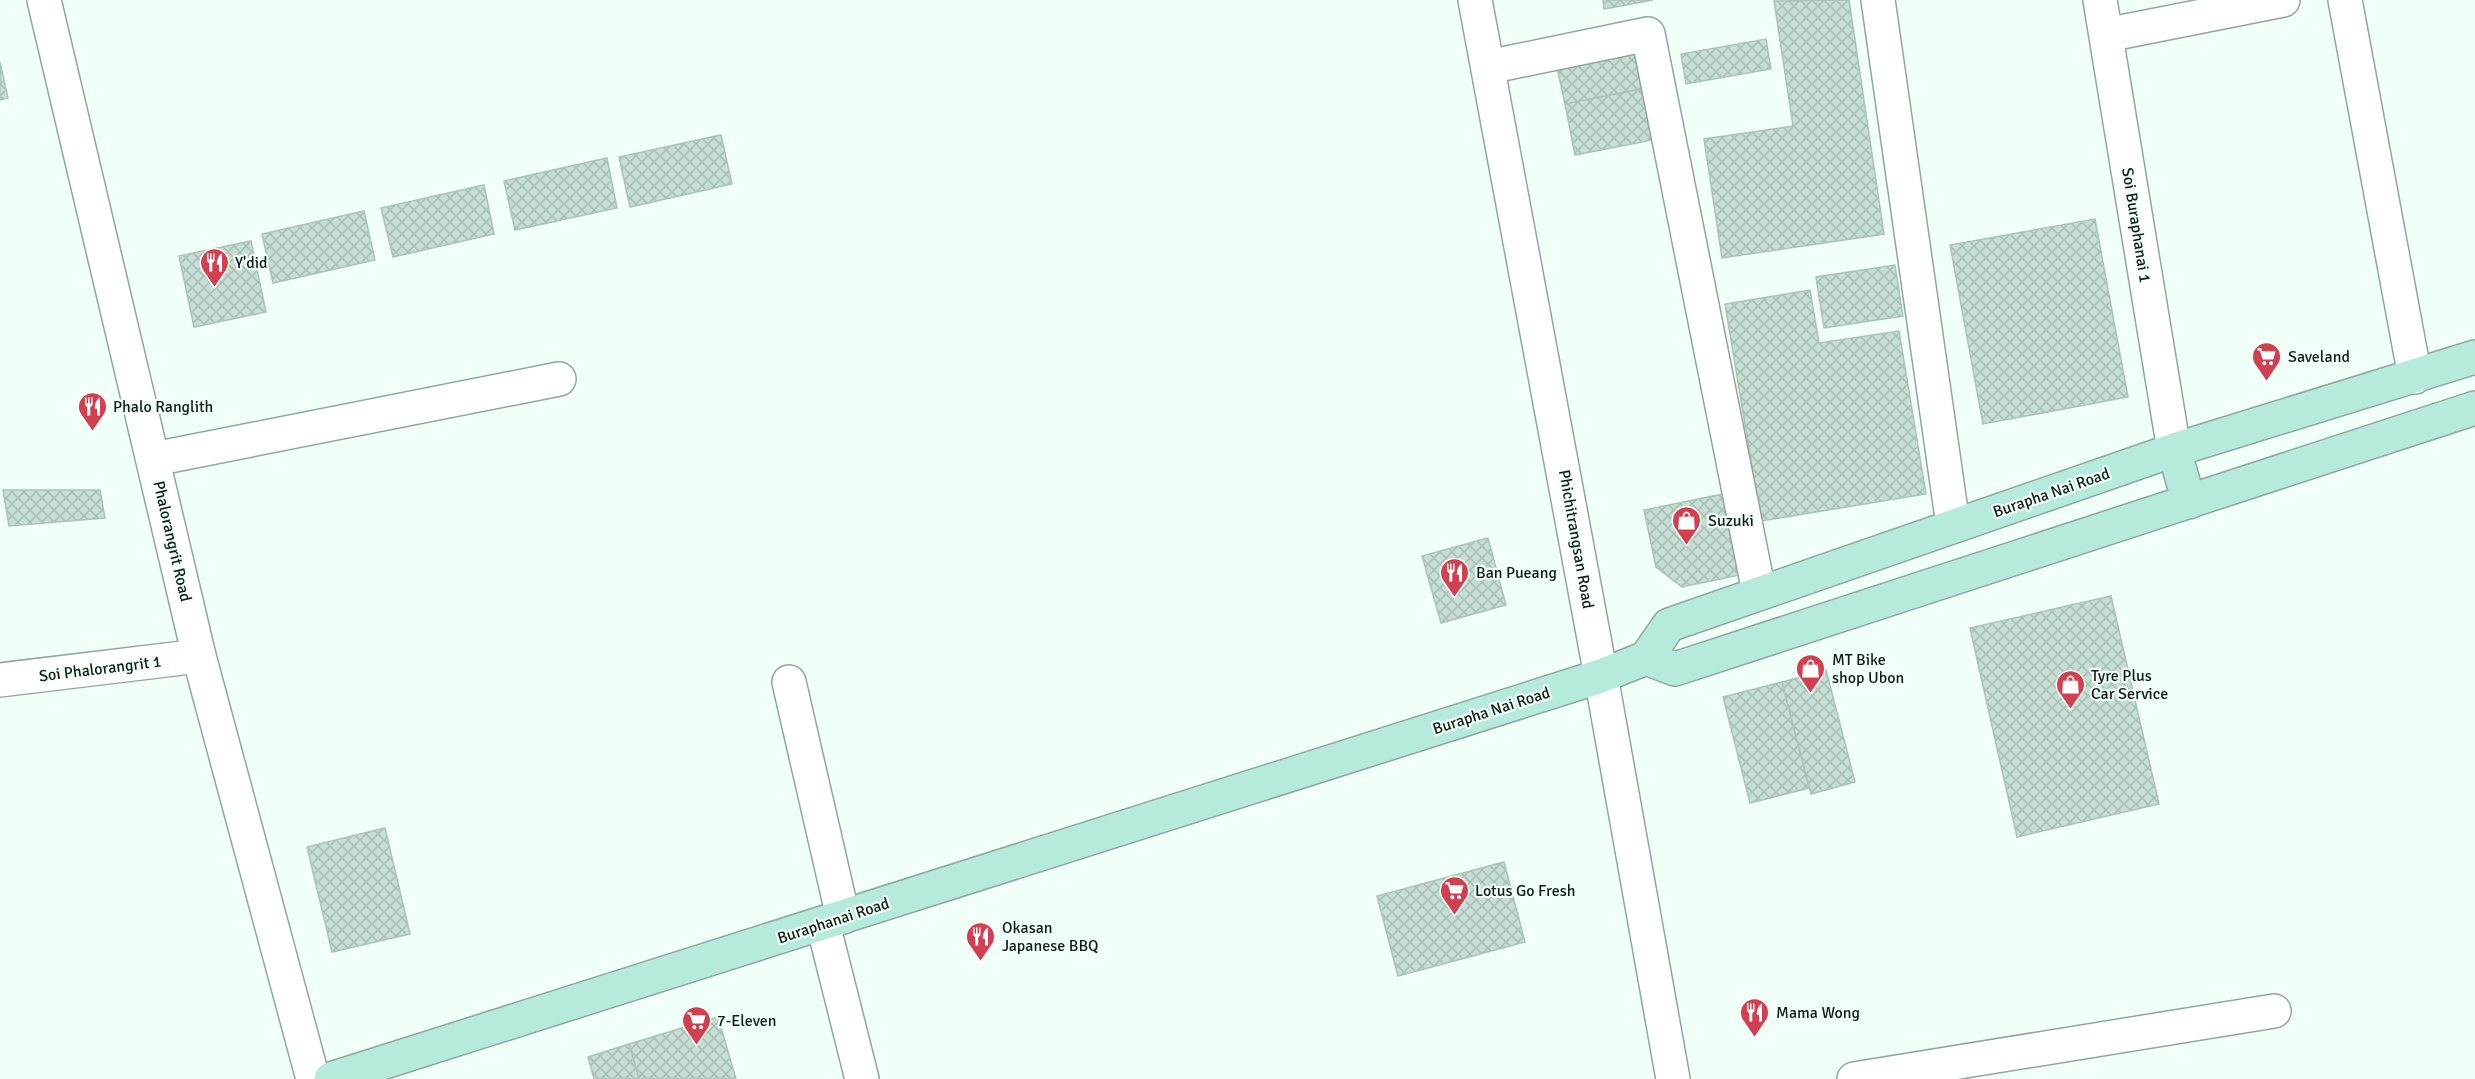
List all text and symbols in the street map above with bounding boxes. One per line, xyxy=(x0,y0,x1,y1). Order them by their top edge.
street label: Soi Buraphanai 1 xyxy=(2117,166,2155,284)
restaurant icon: Y'did xyxy=(198,246,230,288)
place label: Y'did xyxy=(235,253,268,273)
supermarket icon: Saveland xyxy=(2251,340,2283,382)
place label: Saveland xyxy=(2288,347,2350,367)
restaurant icon: Phalo Ranglith xyxy=(76,390,108,432)
place label: Phalo Ranglith xyxy=(113,397,213,417)
street label: Burapha Nai Road xyxy=(1990,464,2112,522)
street label: Phichitrangsan Road xyxy=(1554,468,1598,610)
street label: Phalorangrit Road xyxy=(148,479,196,604)
shop icon: Suzuki xyxy=(1671,504,1703,546)
place label: Suzuki xyxy=(1708,511,1754,531)
restaurant icon: Ban Pueang xyxy=(1439,556,1471,598)
place label: Ban Pueang xyxy=(1476,563,1557,583)
place label: MT Bike shop Ubon xyxy=(1832,650,1904,688)
street label: Soi Phalorangrit 1 xyxy=(38,652,162,686)
shop icon: MT Bike shop Ubon xyxy=(1795,652,1827,694)
place label: Tyre Plus Car Service xyxy=(2091,666,2168,704)
shop icon: Tyre Plus Car Service xyxy=(2054,668,2086,710)
street label: Burapha Nai Road xyxy=(1430,683,1553,739)
supermarket icon: Lotus Go Fresh xyxy=(1438,874,1470,916)
place label: Lotus Go Fresh xyxy=(1475,881,1575,901)
street label: Buraphanai Road xyxy=(775,893,892,948)
place label: Okasan Japanese BBQ xyxy=(1002,918,1098,956)
restaurant icon: Okasan Japanese BBQ xyxy=(965,920,997,962)
restaurant icon: Mama Wong xyxy=(1739,996,1771,1038)
place label: Mama Wong xyxy=(1776,1003,1860,1023)
supermarket icon: 7-Eleven xyxy=(680,1004,712,1046)
place label: 7-Eleven xyxy=(717,1011,776,1031)

